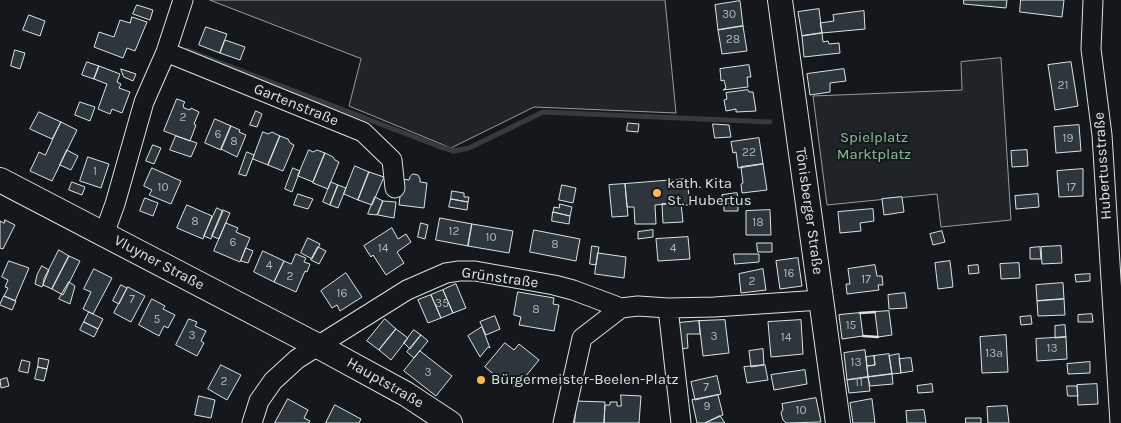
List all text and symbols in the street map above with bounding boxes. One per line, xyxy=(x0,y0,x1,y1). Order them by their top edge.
house number: 30 xyxy=(722,8,736,22)
house number: 28 xyxy=(726,33,740,47)
house number: 21 xyxy=(1058,79,1068,93)
street label: Gartenstraße xyxy=(251,80,341,130)
house number: 2 xyxy=(180,111,186,125)
street label: Hubertusstraße xyxy=(1090,112,1116,220)
house number: 6 xyxy=(215,128,221,142)
park label: Spielplatz Marktplatz xyxy=(837,129,911,164)
house number: 19 xyxy=(1063,132,1073,146)
house number: 8 xyxy=(230,135,238,149)
house number: 22 xyxy=(742,146,756,160)
street label: Tönisberger Straße xyxy=(791,146,827,276)
house number: 1 xyxy=(93,165,97,179)
place label: kath. Kita St. Hubertus xyxy=(667,175,752,210)
house number: 10 xyxy=(157,181,169,195)
house number: 17 xyxy=(1066,181,1076,195)
marker: kath. Kita St. Hubertus xyxy=(651,187,663,199)
house number: 8 xyxy=(191,215,199,229)
house number: 18 xyxy=(752,216,764,230)
house number: 12 xyxy=(449,225,459,239)
house number: 10 xyxy=(485,231,497,245)
street label: Vluyner Straße xyxy=(111,232,207,294)
house number: 6 xyxy=(230,236,236,250)
house number: 8 xyxy=(551,238,559,252)
house number: 14 xyxy=(378,242,388,256)
house number: 4 xyxy=(670,242,676,256)
house number: 4 xyxy=(266,259,272,273)
street label: Grünstraße xyxy=(460,264,540,292)
house number: 16 xyxy=(784,267,794,281)
house number: 2 xyxy=(287,270,293,284)
house number: 17 xyxy=(861,273,871,287)
house number: 2 xyxy=(749,275,755,289)
house number: 16 xyxy=(337,287,347,301)
house number: 7 xyxy=(129,293,135,307)
house number: 35 xyxy=(435,297,449,311)
house number: 8 xyxy=(532,303,540,317)
house number: 5 xyxy=(154,313,160,327)
house number: 15 xyxy=(846,319,856,333)
house number: 3 xyxy=(188,329,196,343)
house number: 3 xyxy=(710,330,718,344)
house number: 14 xyxy=(781,331,791,345)
house number: 13 xyxy=(1046,342,1058,356)
house number: 13a xyxy=(985,347,1003,361)
street label: Hauptstraße xyxy=(343,354,427,412)
house number: 13 xyxy=(850,356,862,370)
house number: 3 xyxy=(424,366,432,380)
place label: Bürgermeister-Beelen-Platz xyxy=(491,371,679,389)
marker: Bürgermeister-Beelen-Platz xyxy=(475,374,487,386)
house number: 2 xyxy=(221,375,227,389)
house number: 11 xyxy=(855,376,863,390)
house number: 7 xyxy=(703,381,709,395)
house number: 9 xyxy=(704,400,710,414)
house number: 10 xyxy=(795,404,807,418)

